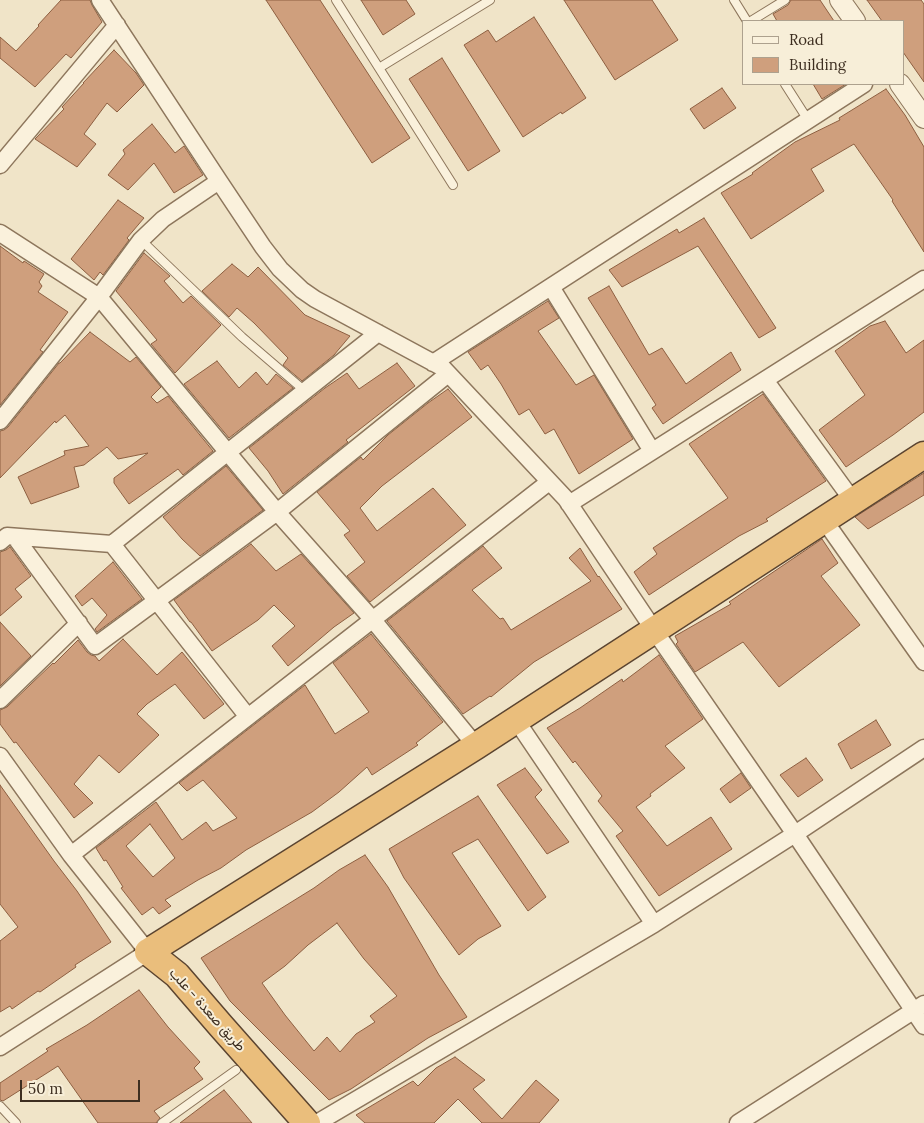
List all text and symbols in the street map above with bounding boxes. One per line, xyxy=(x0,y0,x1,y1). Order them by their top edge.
legend xyxy=(742,20,904,85)
text: Road xyxy=(789,30,824,49)
text: Building xyxy=(789,55,846,74)
street label: طريق صعدة - علب xyxy=(165,965,249,1055)
scale bar xyxy=(22,1070,142,1102)
text: 50 m xyxy=(28,1079,63,1098)

